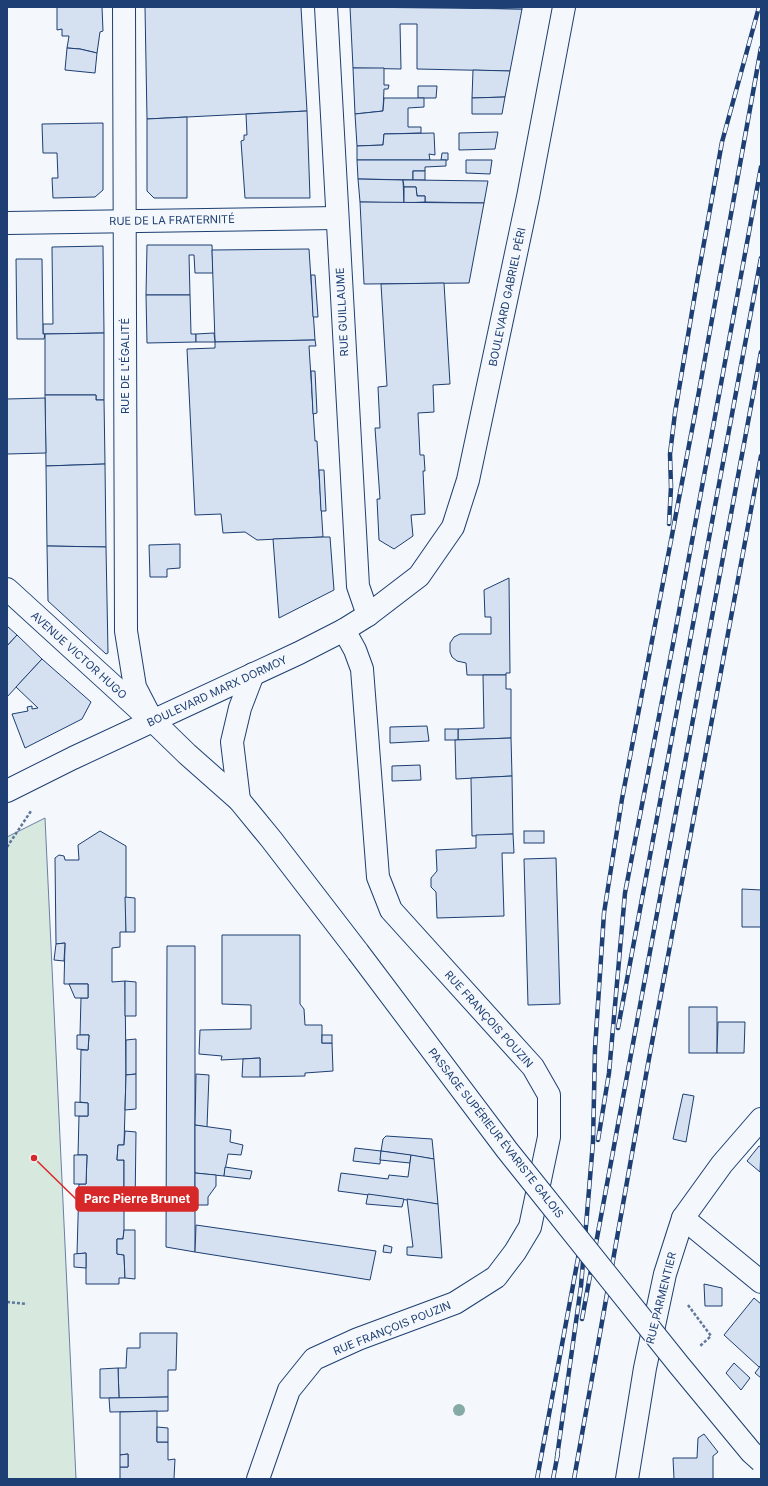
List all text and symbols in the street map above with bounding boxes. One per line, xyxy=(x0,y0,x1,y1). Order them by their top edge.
street label: RUE DE LA FRATERNITÉ xyxy=(109,212,235,228)
street label: BOULEVARD GABRIEL PÉRI xyxy=(485,226,529,368)
street label: RUE GUILLAUME xyxy=(333,267,351,357)
street label: RUE DE L'ÉGALITÉ xyxy=(118,318,132,414)
street label: AVENUE VICTOR HUGO xyxy=(28,608,130,702)
street label: BOULEVARD MARX DORMOY xyxy=(145,652,290,730)
street label: RUE FRANÇOIS POUZIN xyxy=(442,968,536,1070)
street label: PASSAGE SUPÉRIEUR ÉVARISTE GALOIS xyxy=(425,1045,567,1221)
callout: Parc Pierre Brunet xyxy=(76,1187,198,1211)
text: Parc Pierre Brunet xyxy=(84,1191,191,1206)
street label: RUE PARMENTIER xyxy=(643,1250,679,1346)
street label: RUE FRANÇOIS POUZIN xyxy=(331,1298,453,1358)

